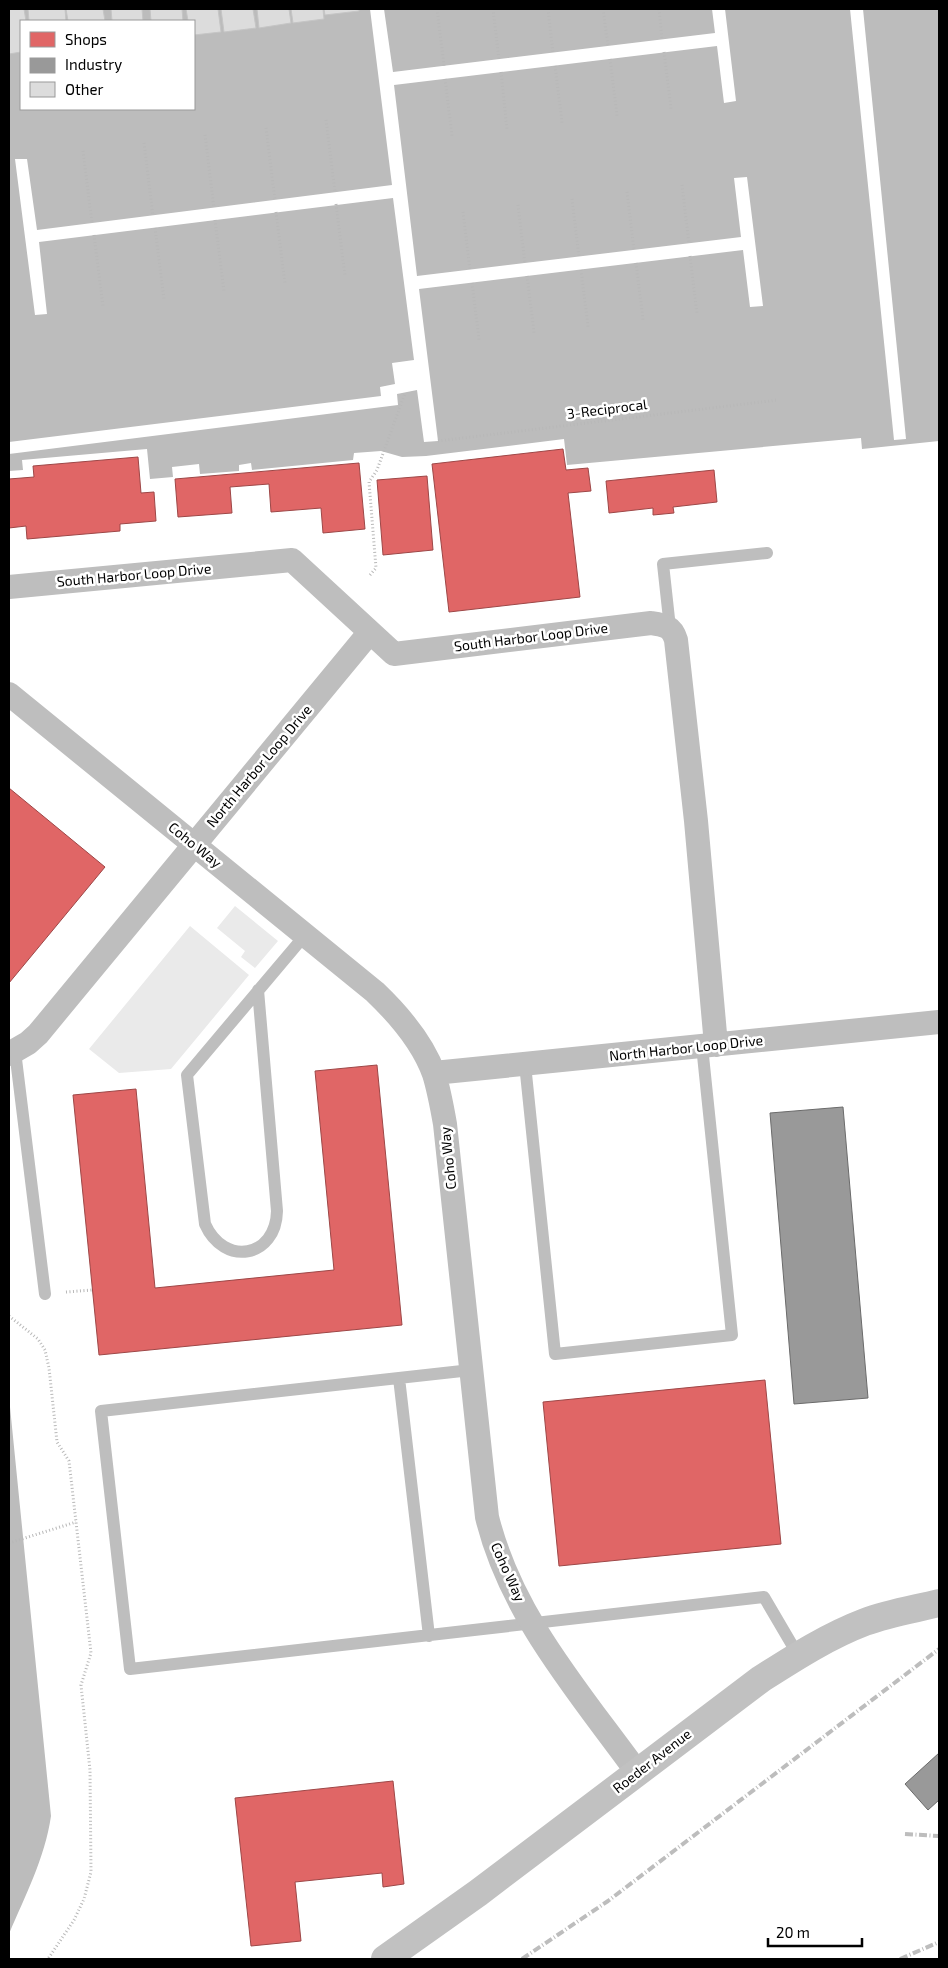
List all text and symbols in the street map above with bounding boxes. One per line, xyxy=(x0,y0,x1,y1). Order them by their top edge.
legend xyxy=(20,20,195,110)
text: Shops xyxy=(65,30,107,48)
text: Industry xyxy=(65,55,122,73)
text: Other xyxy=(65,80,104,98)
street label: 3-Reciprocal xyxy=(566,395,649,422)
street label: South Harbor Loop Drive xyxy=(56,559,212,590)
street label: South Harbor Loop Drive xyxy=(453,619,609,654)
street label: North Harbor Loop Drive xyxy=(202,701,315,830)
street label: Coho Way xyxy=(165,818,226,871)
street label: North Harbor Loop Drive xyxy=(608,1031,764,1064)
street label: Coho Way xyxy=(436,1125,459,1190)
street label: Coho Way xyxy=(488,1539,529,1605)
street label: Roeder Avenue xyxy=(609,1725,694,1796)
scale bar xyxy=(768,1916,862,1948)
text: 20 m xyxy=(776,1923,810,1941)

